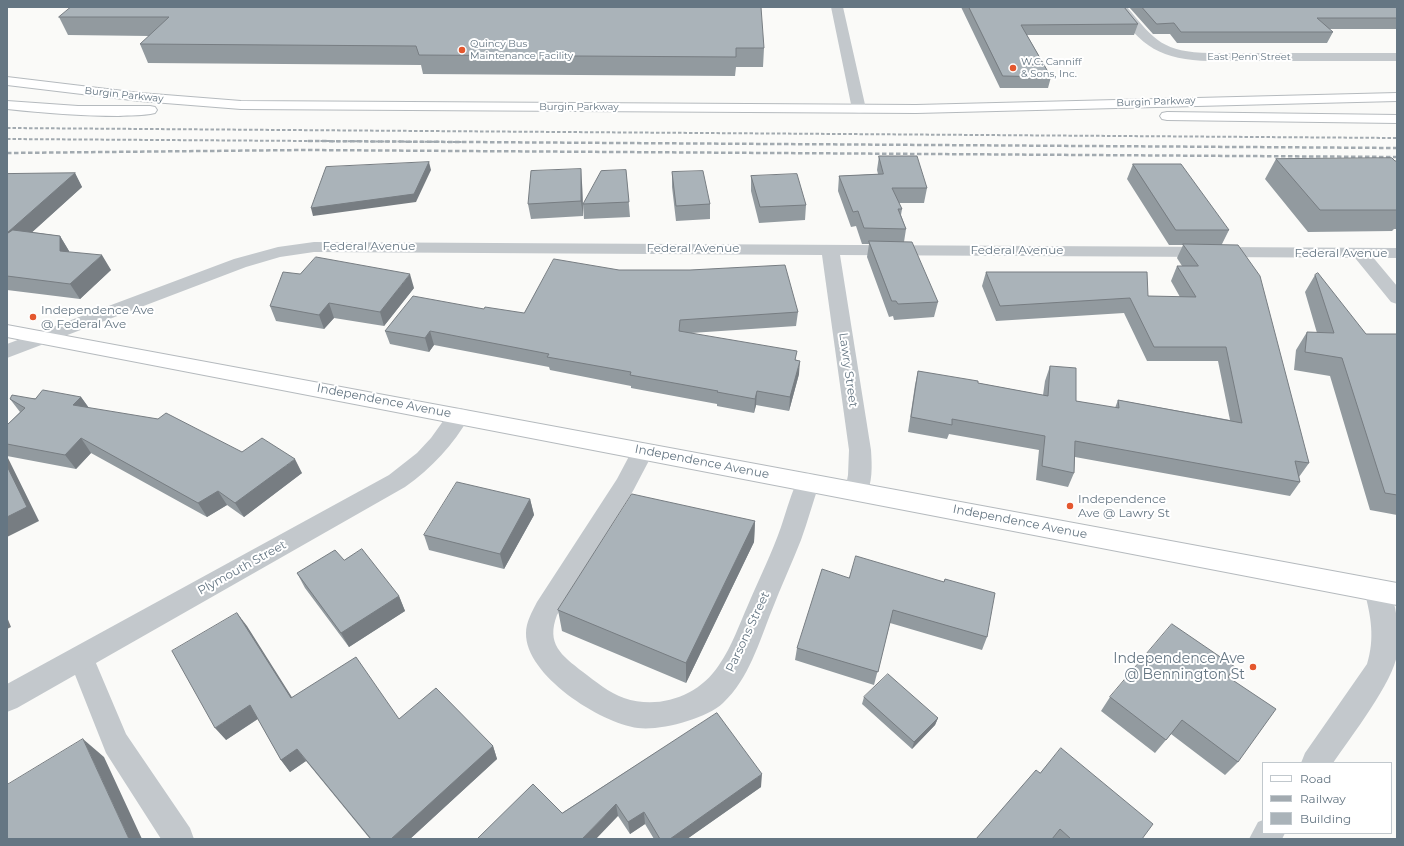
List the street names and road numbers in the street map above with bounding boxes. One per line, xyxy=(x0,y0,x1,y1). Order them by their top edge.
street label: East Penn Street xyxy=(1207,51,1291,63)
street label: Burgin Parkway xyxy=(84,85,164,105)
street label: Burgin Parkway xyxy=(1116,95,1196,109)
street label: Burgin Parkway xyxy=(539,101,619,113)
street label: Federal Avenue xyxy=(322,239,416,253)
street label: Federal Avenue xyxy=(646,241,740,255)
street label: Federal Avenue xyxy=(970,243,1064,257)
street label: Federal Avenue xyxy=(1294,246,1388,260)
street label: Lawry Street xyxy=(836,332,860,408)
street label: Independence Avenue xyxy=(316,381,452,421)
street label: Independence Avenue xyxy=(634,442,770,482)
street label: Independence Avenue xyxy=(952,502,1088,542)
street label: Plymouth Street xyxy=(195,538,289,598)
street label: Parsons Street xyxy=(723,589,773,675)

